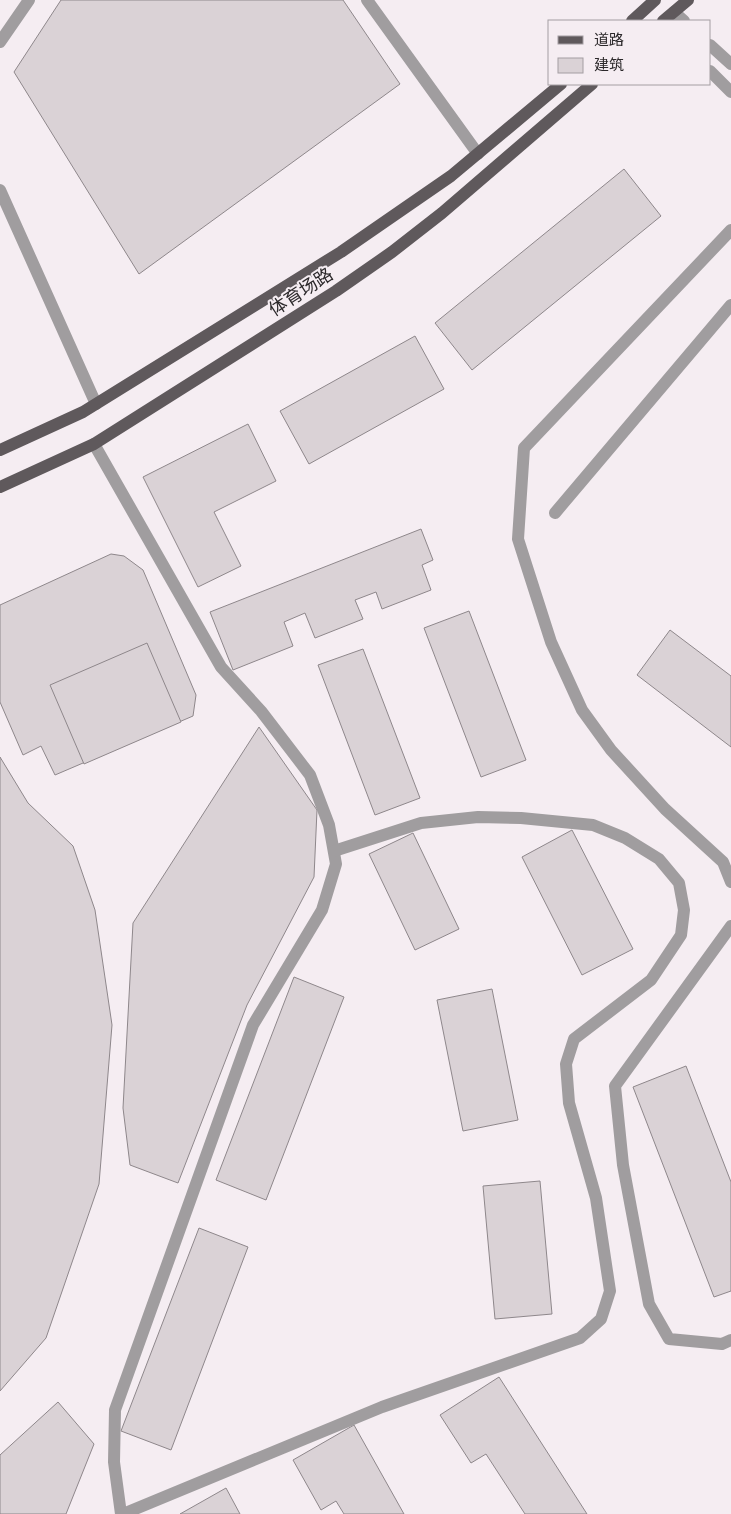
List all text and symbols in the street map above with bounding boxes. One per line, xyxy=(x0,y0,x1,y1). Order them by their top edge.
legend xyxy=(548,20,711,85)
text: 道路 xyxy=(594,31,624,49)
text: 建筑 xyxy=(594,56,624,74)
street label: 体育场路 xyxy=(265,263,337,321)

